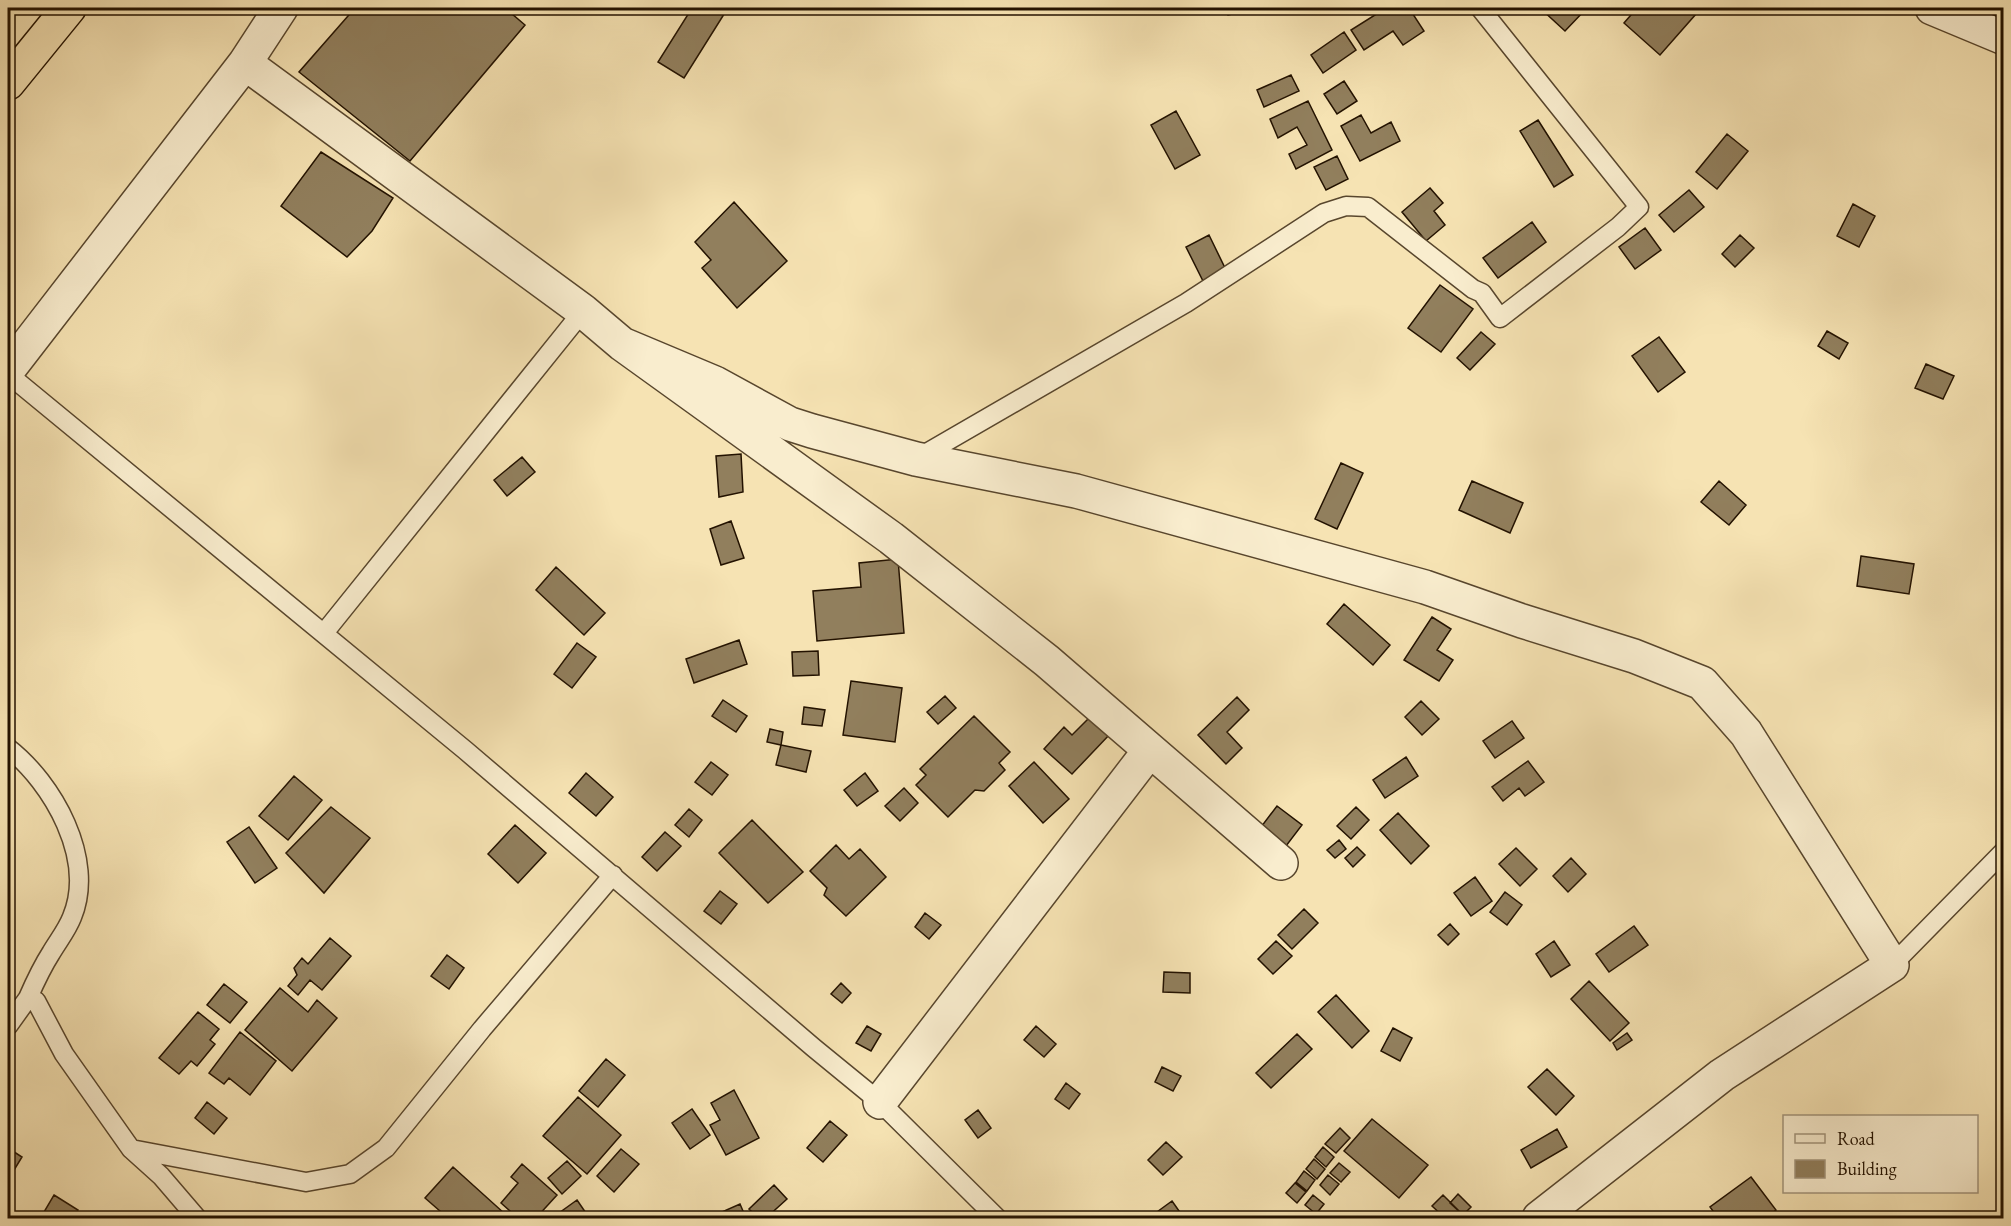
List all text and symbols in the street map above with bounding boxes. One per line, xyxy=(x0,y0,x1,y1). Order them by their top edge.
legend xyxy=(1783,1115,1978,1193)
text: Road xyxy=(1837,1127,1876,1150)
text: Building xyxy=(1837,1157,1897,1180)

